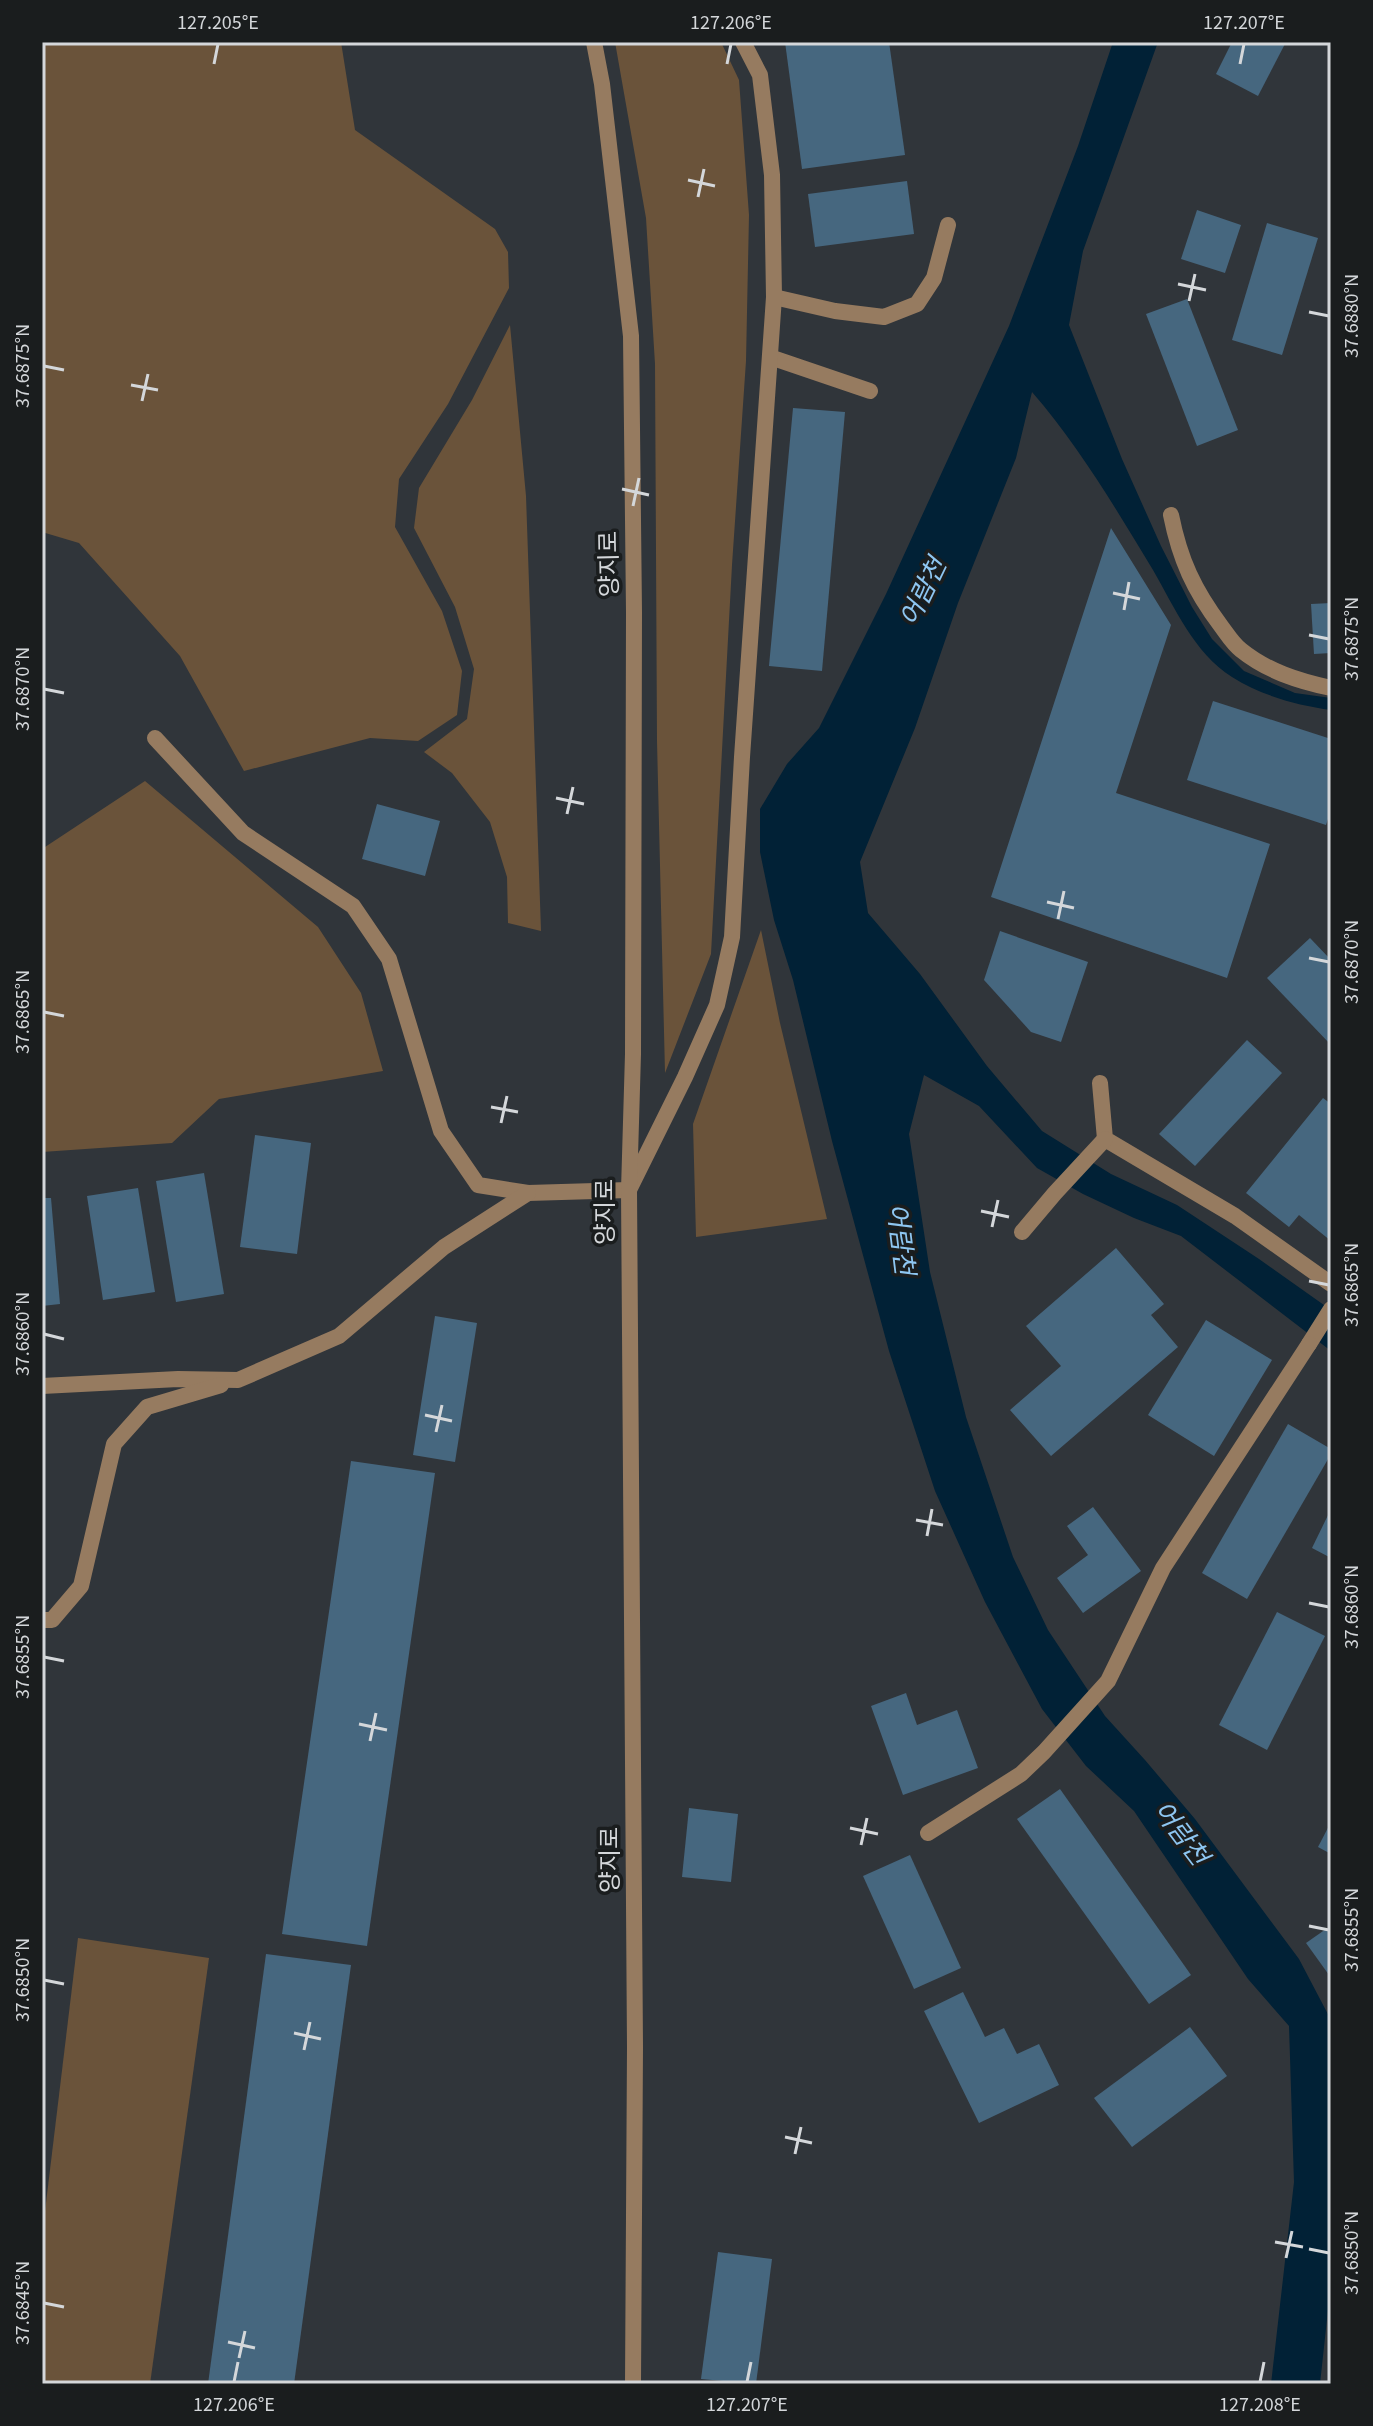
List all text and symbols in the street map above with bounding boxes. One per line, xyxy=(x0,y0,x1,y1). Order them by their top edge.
text: 127.205°E xyxy=(177,9,259,37)
text: 127.206°E xyxy=(690,9,772,37)
text: 127.207°E xyxy=(1203,9,1285,37)
text: 37.6880°N xyxy=(1338,274,1366,358)
text: 37.6875°N xyxy=(9,324,37,408)
street label: 양지로 xyxy=(591,531,628,597)
water label: 어람천 xyxy=(891,549,957,633)
text: 37.6875°N xyxy=(1338,597,1366,681)
text: 37.6870°N xyxy=(9,647,37,731)
text: 37.6870°N xyxy=(1338,920,1366,1004)
text: 37.6865°N xyxy=(9,970,37,1054)
street label: 양지로 xyxy=(588,1179,623,1245)
water label: 어람천 xyxy=(878,1201,924,1280)
text: 37.6865°N xyxy=(1338,1243,1366,1327)
text: 37.6860°N xyxy=(9,1292,37,1376)
text: 37.6860°N xyxy=(1338,1565,1366,1649)
text: 37.6855°N xyxy=(9,1615,37,1699)
water label: 어람천 xyxy=(1144,1794,1219,1876)
street label: 양지로 xyxy=(593,1827,628,1893)
text: 37.6855°N xyxy=(1338,1888,1366,1972)
text: 37.6850°N xyxy=(9,1938,37,2022)
text: 37.6850°N xyxy=(1338,2211,1366,2295)
text: 37.6845°N xyxy=(9,2261,37,2345)
text: 127.206°E xyxy=(193,2391,275,2419)
text: 127.207°E xyxy=(706,2391,788,2419)
text: 127.208°E xyxy=(1219,2391,1301,2419)

